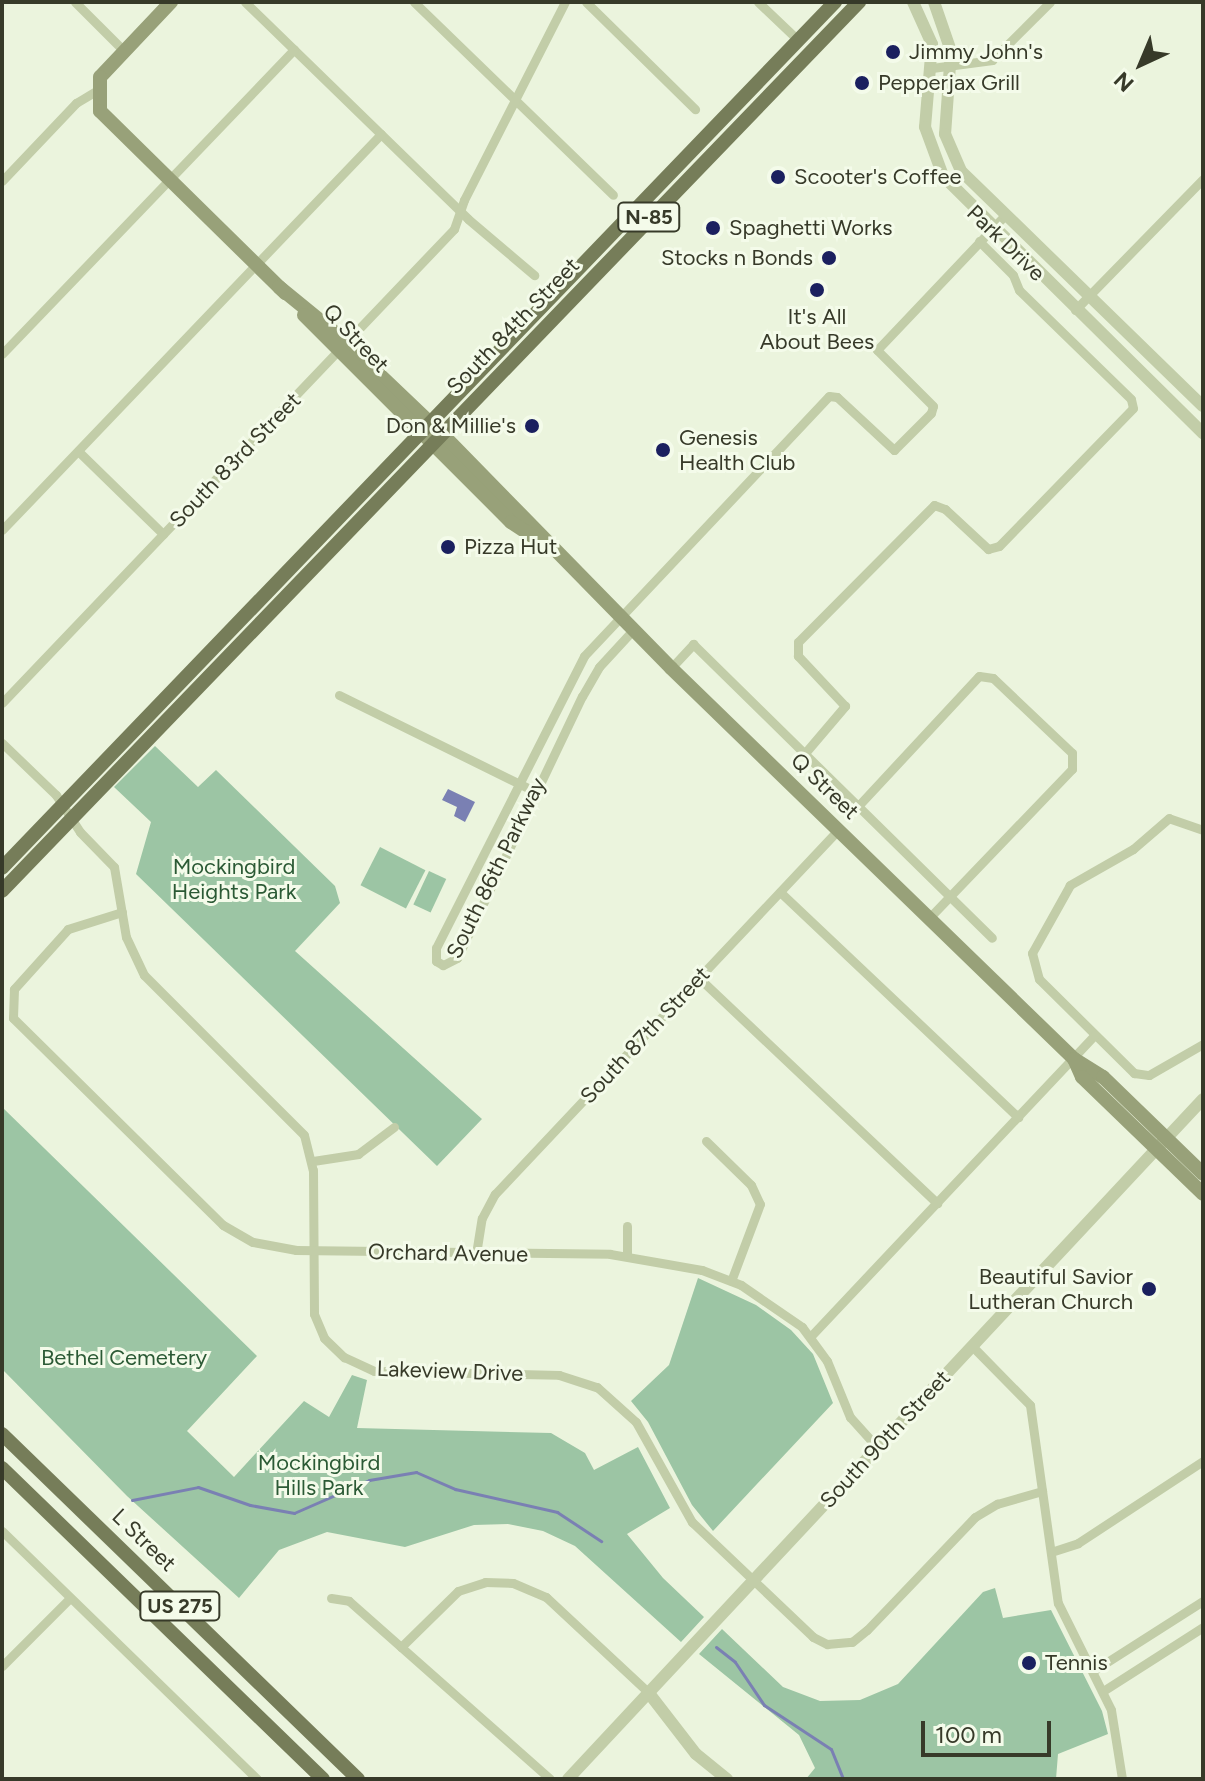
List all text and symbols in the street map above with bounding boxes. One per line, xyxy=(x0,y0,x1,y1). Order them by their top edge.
north arrow xyxy=(1101,24,1181,104)
place label: Jimmy John's xyxy=(909,39,1043,65)
marker: Jimmy John's xyxy=(884,43,902,61)
text: N xyxy=(1108,66,1139,97)
place label: Pepperjax Grill xyxy=(878,70,1020,96)
marker: Pepperjax Grill xyxy=(853,74,871,92)
place label: Scooter's Coffee xyxy=(794,164,962,190)
marker: Scooter's Coffee xyxy=(769,168,787,186)
street label: Park Drive xyxy=(962,199,1050,287)
road number: N-85 xyxy=(617,201,681,233)
place label: Spaghetti Works xyxy=(729,215,892,241)
marker: Spaghetti Works xyxy=(704,219,722,237)
place label: Stocks n Bonds xyxy=(661,245,813,271)
marker: Stocks n Bonds xyxy=(820,249,838,267)
street label: South 84th Street xyxy=(441,252,585,400)
marker: It's All About Bees xyxy=(808,281,826,299)
street label: Q Street xyxy=(318,298,394,378)
place label: It's All About Bees xyxy=(760,303,874,354)
street label: South 83rd Street xyxy=(164,387,306,533)
place label: Don & Millie's xyxy=(386,413,516,439)
marker: Don & Millie's xyxy=(523,417,541,435)
place label: Genesis Health Club xyxy=(679,424,795,476)
marker: Genesis Health Club xyxy=(654,441,672,459)
place label: Pizza Hut xyxy=(464,534,557,560)
marker: Pizza Hut xyxy=(439,538,457,556)
street label: Q Street xyxy=(786,747,864,825)
street label: South 86th Parkway xyxy=(441,773,551,963)
park label: Mockingbird Heights Park xyxy=(172,853,296,904)
street label: South 87th Street xyxy=(575,961,715,1109)
street label: Orchard Avenue xyxy=(368,1238,528,1268)
place label: Beautiful Savior Lutheran Church xyxy=(968,1263,1133,1314)
marker: Beautiful Savior Lutheran Church xyxy=(1140,1280,1158,1298)
park label: Bethel Cemetery xyxy=(41,1345,207,1371)
street label: Lakeview Drive xyxy=(376,1355,524,1387)
street label: South 90th Street xyxy=(814,1365,956,1513)
park label: Mockingbird Hills Park xyxy=(258,1449,380,1500)
street label: L Street xyxy=(107,1503,181,1577)
road number: US 275 xyxy=(138,1590,222,1622)
place label: Tennis xyxy=(1045,1650,1108,1676)
marker: Tennis xyxy=(1020,1654,1038,1672)
scale bar xyxy=(925,1705,1055,1755)
text: 100 m xyxy=(935,1720,1002,1749)

